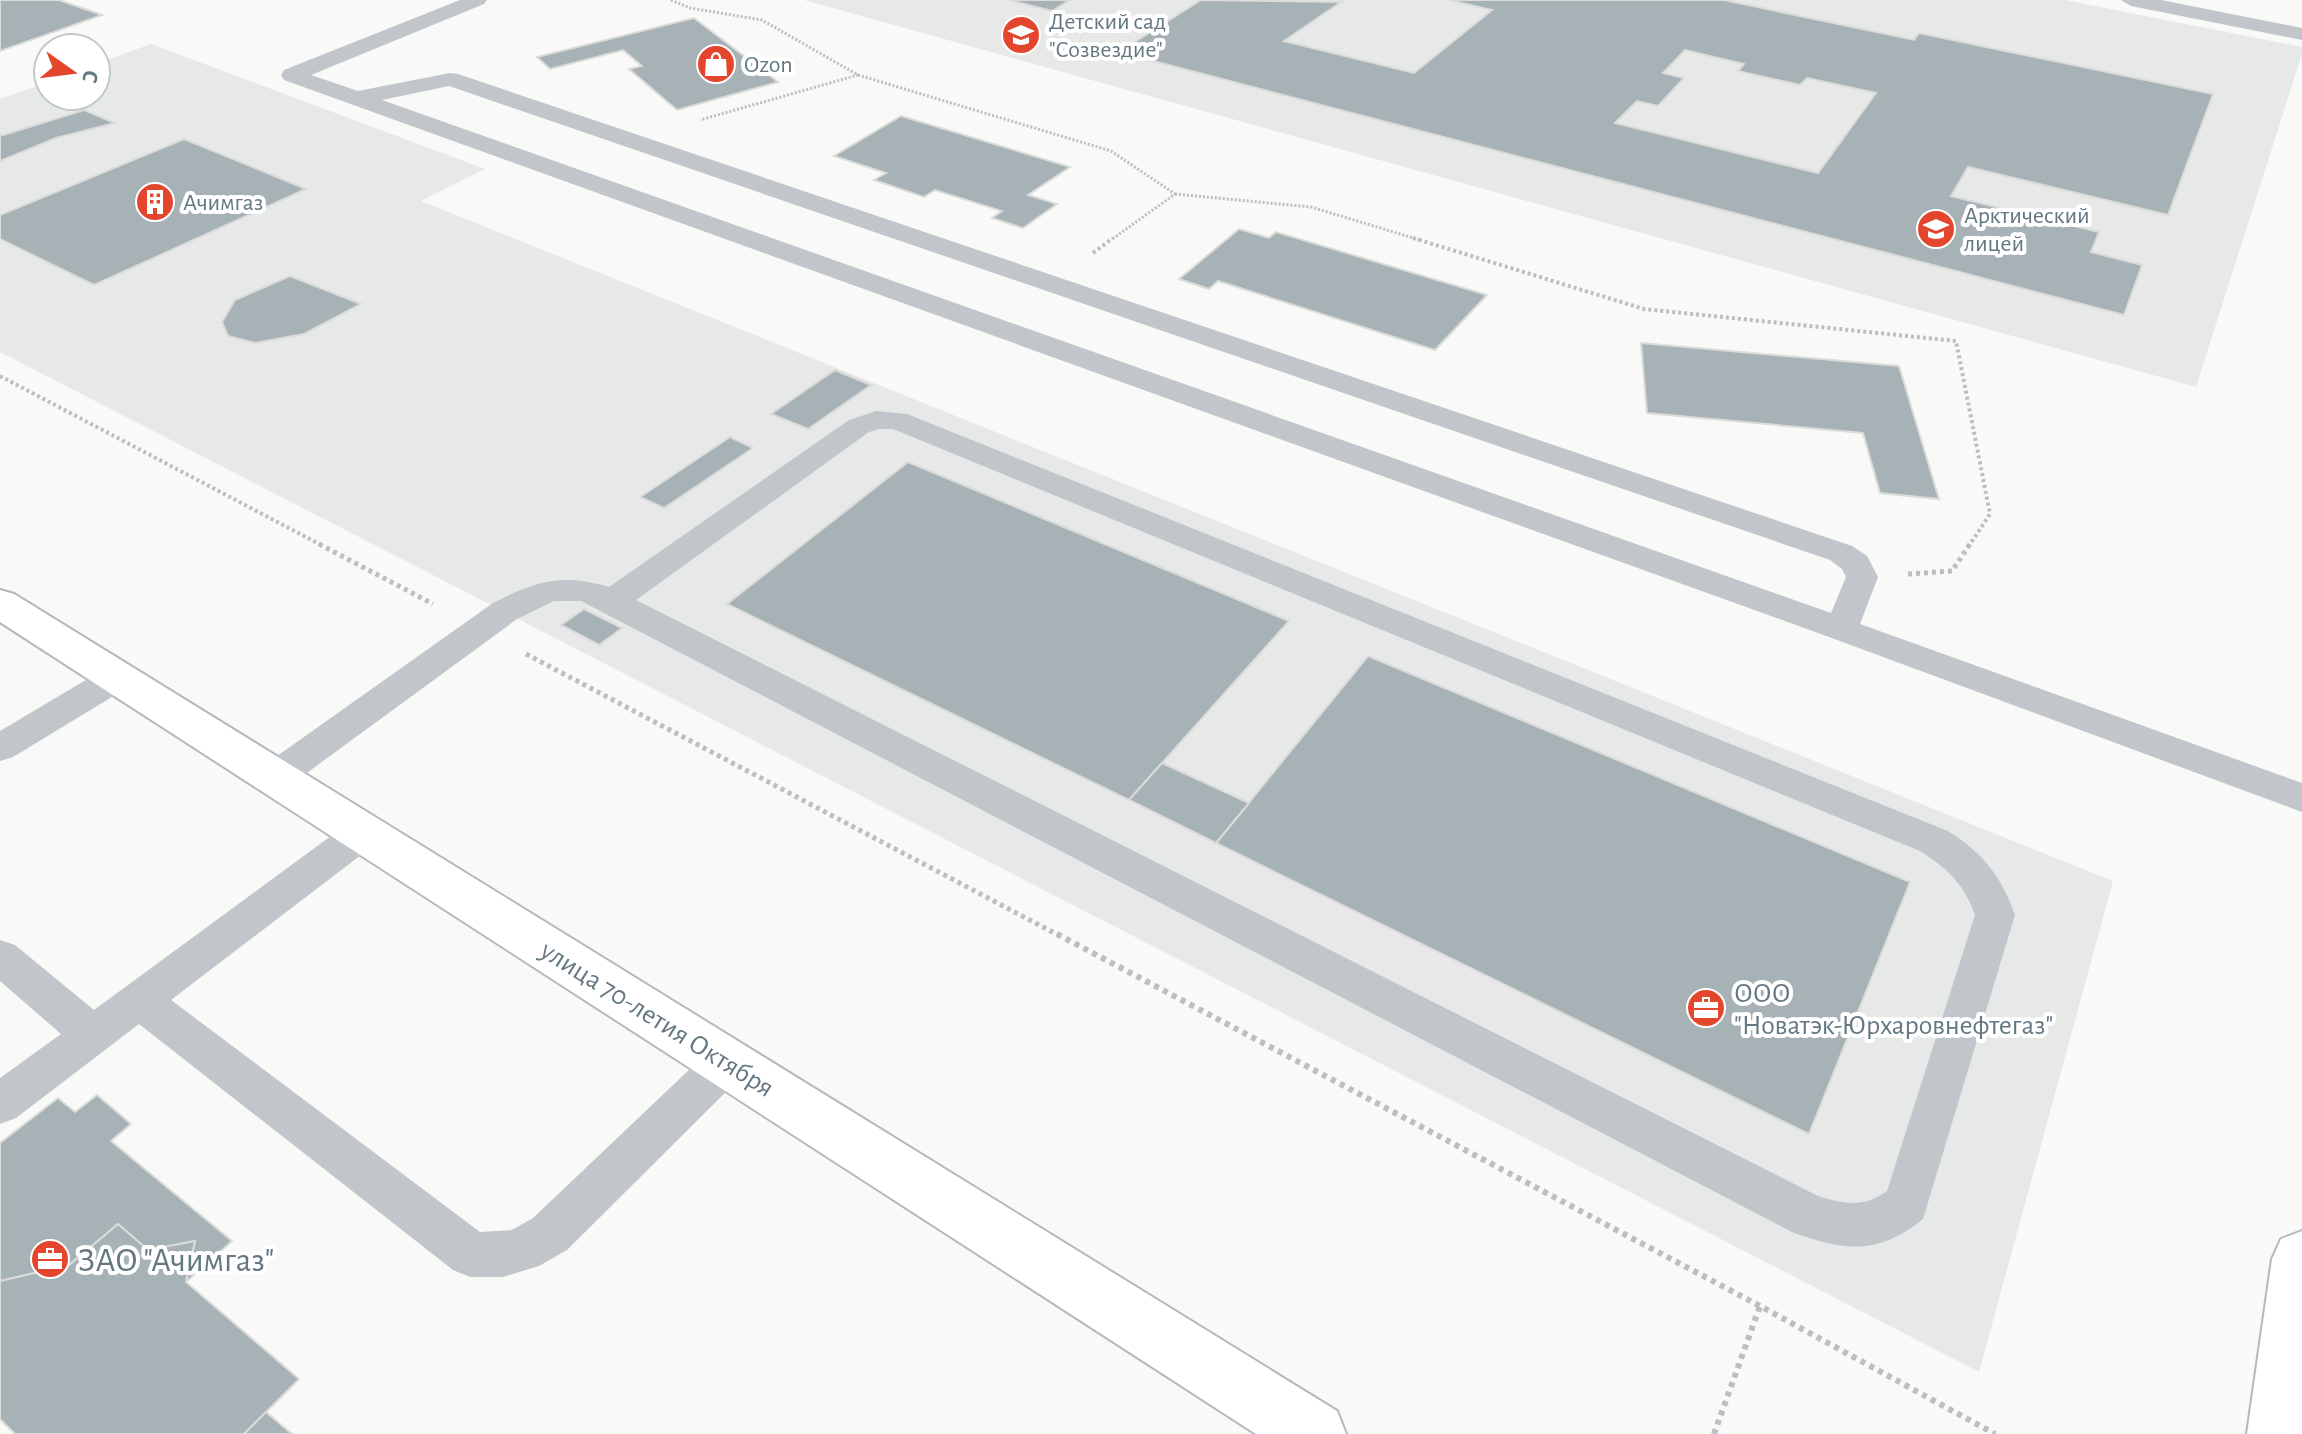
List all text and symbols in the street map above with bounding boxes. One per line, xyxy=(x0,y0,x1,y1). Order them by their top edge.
place label: Детский сад "Созвездие" xyxy=(1049,10,1166,62)
school or university icon: Детский сад "Созвездие" xyxy=(1000,14,1042,56)
north arrow xyxy=(32,32,112,112)
shop icon: Ozon xyxy=(695,43,737,85)
place label: Ozon xyxy=(744,53,793,77)
text: С xyxy=(78,68,103,85)
building icon: Ачимгаз xyxy=(134,181,176,223)
place label: Ачимгаз xyxy=(183,191,263,215)
place label: Арктический лицей xyxy=(1964,204,2090,256)
school or university icon: Арктический лицей xyxy=(1915,208,1957,250)
street label: улица 70-летия Октября xyxy=(534,936,779,1103)
place label: ООО "Новатэк-Юрхаровнефтегаз" xyxy=(1734,980,2053,1040)
office icon: ООО "Новатэк-Юрхаровнефтегаз" xyxy=(1685,987,1727,1029)
office icon: ЗАО "Ачимгаз" xyxy=(29,1238,71,1280)
place label: ЗАО "Ачимгаз" xyxy=(78,1244,274,1278)

